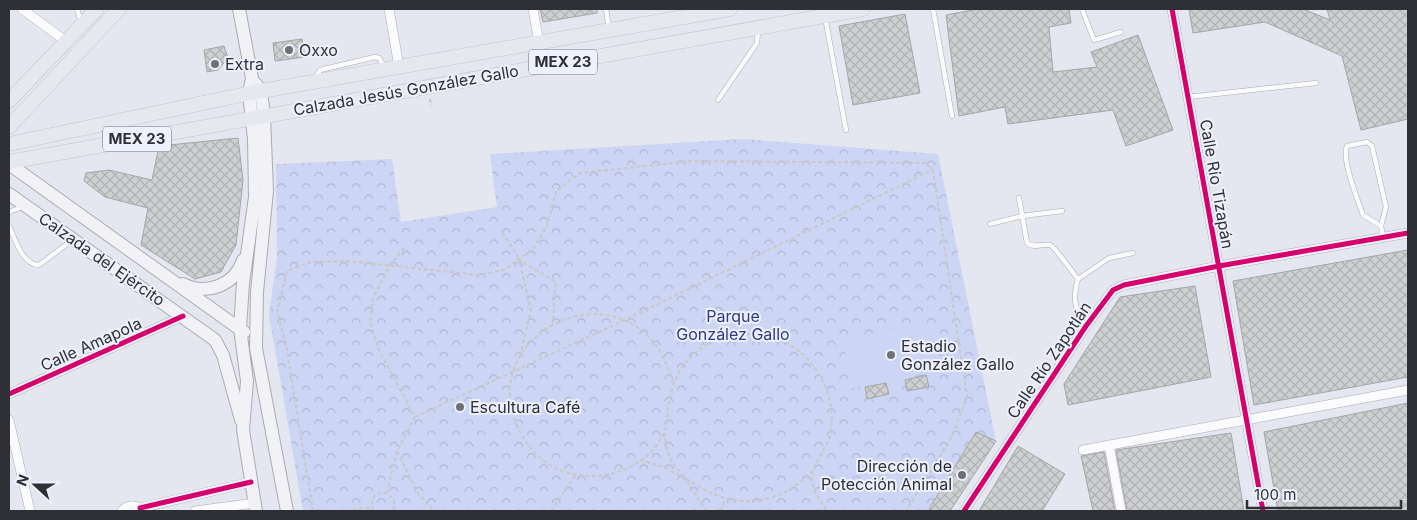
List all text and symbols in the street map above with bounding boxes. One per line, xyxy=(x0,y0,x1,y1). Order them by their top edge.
place label: Oxxo xyxy=(299,40,338,60)
marker: Oxxo xyxy=(283,44,295,56)
road number: MEX 23 xyxy=(529,50,597,74)
place label: Extra xyxy=(225,54,264,74)
marker: Extra xyxy=(209,58,221,70)
street label: Calzada Jesús González Gallo xyxy=(292,60,520,120)
street label: Calle Río Tizapán xyxy=(1196,118,1238,250)
road number: MEX 23 xyxy=(103,126,171,152)
street label: Calzada del Ejército xyxy=(35,208,169,310)
street label: Calle Río Zapotlán xyxy=(1003,298,1095,422)
park label: Parque González Gallo xyxy=(676,306,790,344)
street label: Calle Amapola xyxy=(37,313,145,375)
place label: Estadio González Gallo xyxy=(901,336,1014,374)
marker: Estadio González Gallo xyxy=(885,349,897,361)
place label: Escultura Café xyxy=(470,397,580,417)
marker: Escultura Café xyxy=(454,401,466,413)
place label: Dirección de Potección Animal xyxy=(821,456,952,494)
north arrow xyxy=(10,460,60,510)
marker: Dirección de Potección Animal xyxy=(956,469,968,481)
text: N xyxy=(13,472,32,488)
scale bar xyxy=(1247,478,1401,510)
text: 100 m xyxy=(1254,485,1296,504)

